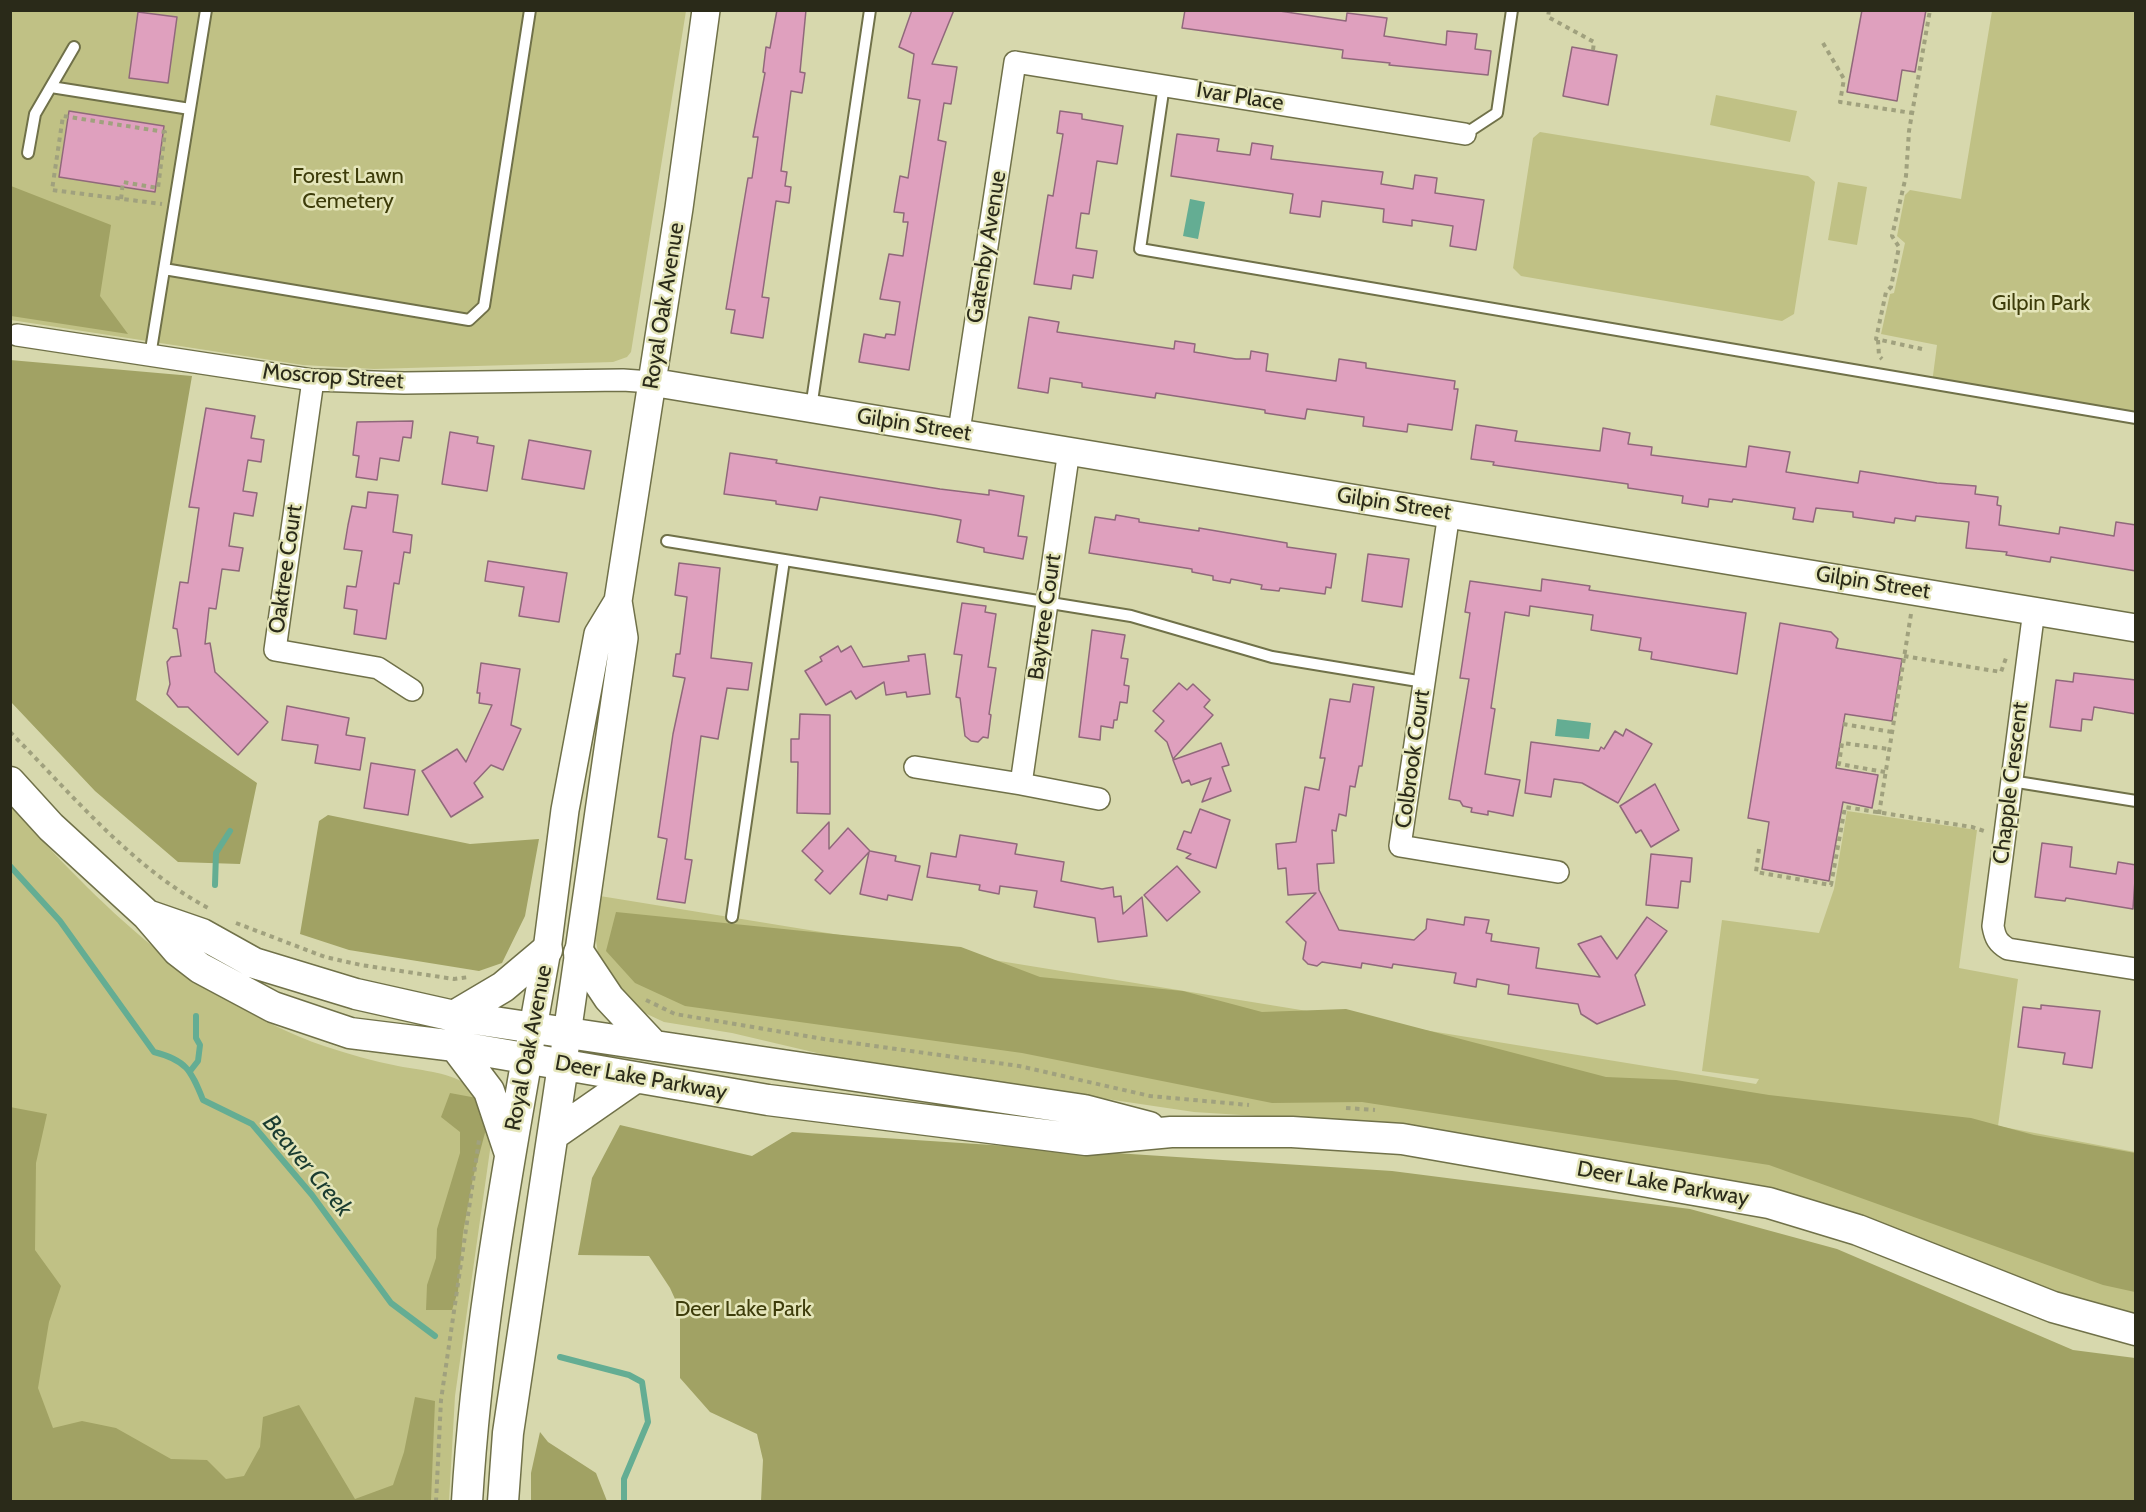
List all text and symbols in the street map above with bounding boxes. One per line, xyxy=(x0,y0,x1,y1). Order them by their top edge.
street label: Ivar Place xyxy=(1195,77,1285,117)
park label: Forest Lawn Cemetery xyxy=(292,164,404,216)
street label: Gatenby Avenue xyxy=(962,169,1012,325)
street label: Royal Oak Avenue xyxy=(638,221,690,391)
park label: Gilpin Park xyxy=(1992,291,2090,317)
street label: Moscrop Street xyxy=(262,359,404,395)
street label: Gilpin Street xyxy=(855,403,973,447)
street label: Gilpin Street xyxy=(1335,482,1453,526)
street label: Oaktree Court xyxy=(264,503,308,635)
street label: Baytree Court xyxy=(1023,552,1067,682)
street label: Gilpin Street xyxy=(1814,561,1932,605)
street label: Colbrook Court xyxy=(1390,688,1436,830)
street label: Chapple Crescent xyxy=(1988,701,2034,865)
street label: Royal Oak Avenue xyxy=(500,963,558,1133)
street label: Deer Lake Parkway xyxy=(553,1050,729,1106)
water label: Beaver Creek xyxy=(256,1109,358,1223)
street label: Deer Lake Parkway xyxy=(1575,1156,1751,1212)
park label: Deer Lake Park xyxy=(674,1297,812,1323)

